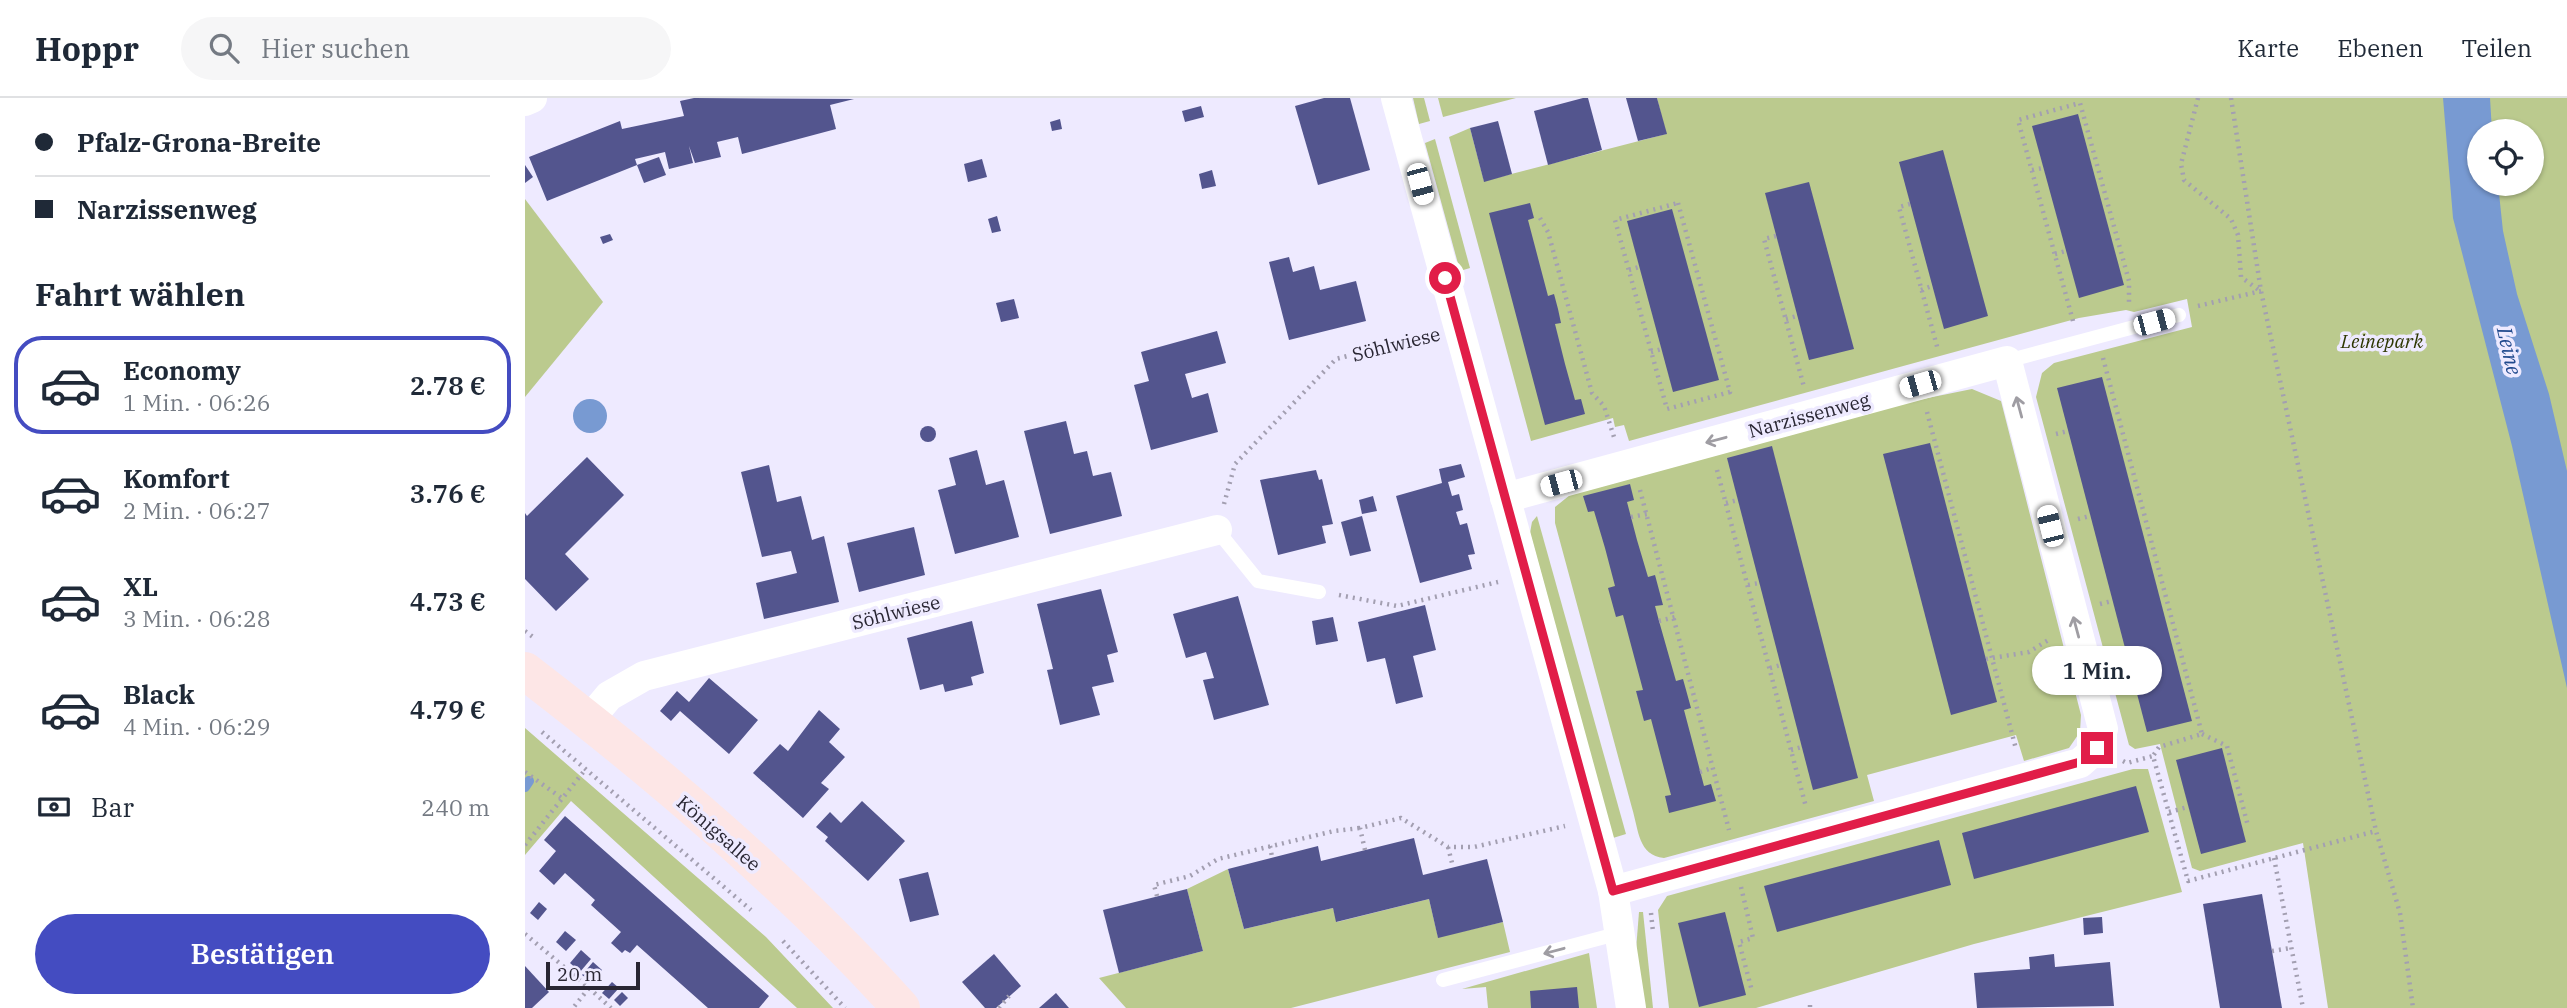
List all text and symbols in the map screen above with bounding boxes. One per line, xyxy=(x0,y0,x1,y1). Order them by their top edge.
search box xyxy=(181,17,671,80)
text: Hoppr xyxy=(35,27,139,70)
icon: search xyxy=(205,29,243,67)
text: Hier suchen xyxy=(261,31,410,65)
text: Karte xyxy=(2237,32,2299,64)
text: Ebenen xyxy=(2337,32,2424,64)
text: Teilen xyxy=(2462,32,2532,64)
map controls xyxy=(2467,119,2544,196)
button: locate xyxy=(2467,119,2544,196)
text: Pfalz-Grona-Breite xyxy=(77,125,321,159)
car xyxy=(1405,161,1436,207)
text: Narzissenweg xyxy=(77,192,257,226)
route start xyxy=(1429,262,1461,294)
text: Fahrt wählen xyxy=(35,273,245,315)
car xyxy=(2131,306,2178,338)
street label: Söhlwiese xyxy=(1350,321,1442,367)
water label: Leine xyxy=(2491,323,2529,378)
park label: Leinepark xyxy=(2340,329,2424,353)
text: Economy xyxy=(123,353,241,387)
icon: car xyxy=(39,354,102,417)
text: 2.78 € xyxy=(410,368,486,402)
car xyxy=(1897,368,1944,400)
text: 1 Min. · 06:26 xyxy=(123,387,270,417)
street label: Narzissenweg xyxy=(1746,387,1873,443)
one-way arrow xyxy=(2012,396,2025,419)
one-way arrow xyxy=(1705,435,1727,448)
text: Komfort xyxy=(123,461,230,495)
icon: car xyxy=(39,462,102,525)
car xyxy=(1538,467,1585,499)
text: 3.76 € xyxy=(410,476,486,510)
text: 2 Min. · 06:27 xyxy=(123,495,270,525)
car xyxy=(2035,503,2066,549)
text: XL xyxy=(123,569,158,603)
icon: car xyxy=(39,570,102,633)
text: 4.73 € xyxy=(410,584,486,618)
street label: Söhlwiese xyxy=(850,589,942,635)
text: 3 Min. · 06:28 xyxy=(123,603,270,633)
one-way arrow xyxy=(2069,617,2082,639)
callout: 1 Min. xyxy=(2032,646,2162,696)
text: 1 Min. xyxy=(2063,655,2131,685)
text: Black xyxy=(123,677,195,711)
icon: car xyxy=(39,678,102,741)
text: 4.79 € xyxy=(410,692,486,726)
text: 4 Min. · 06:29 xyxy=(123,711,270,741)
route end xyxy=(2081,732,2113,764)
icon: cash xyxy=(35,788,73,826)
text: Bar xyxy=(91,790,134,824)
street label: Königsallee xyxy=(672,790,766,876)
text: 240 m xyxy=(421,792,490,822)
button: Bestätigen xyxy=(35,914,490,994)
one-way arrow xyxy=(1543,945,1566,958)
scale bar xyxy=(546,959,641,991)
text: 20 m xyxy=(557,962,602,986)

